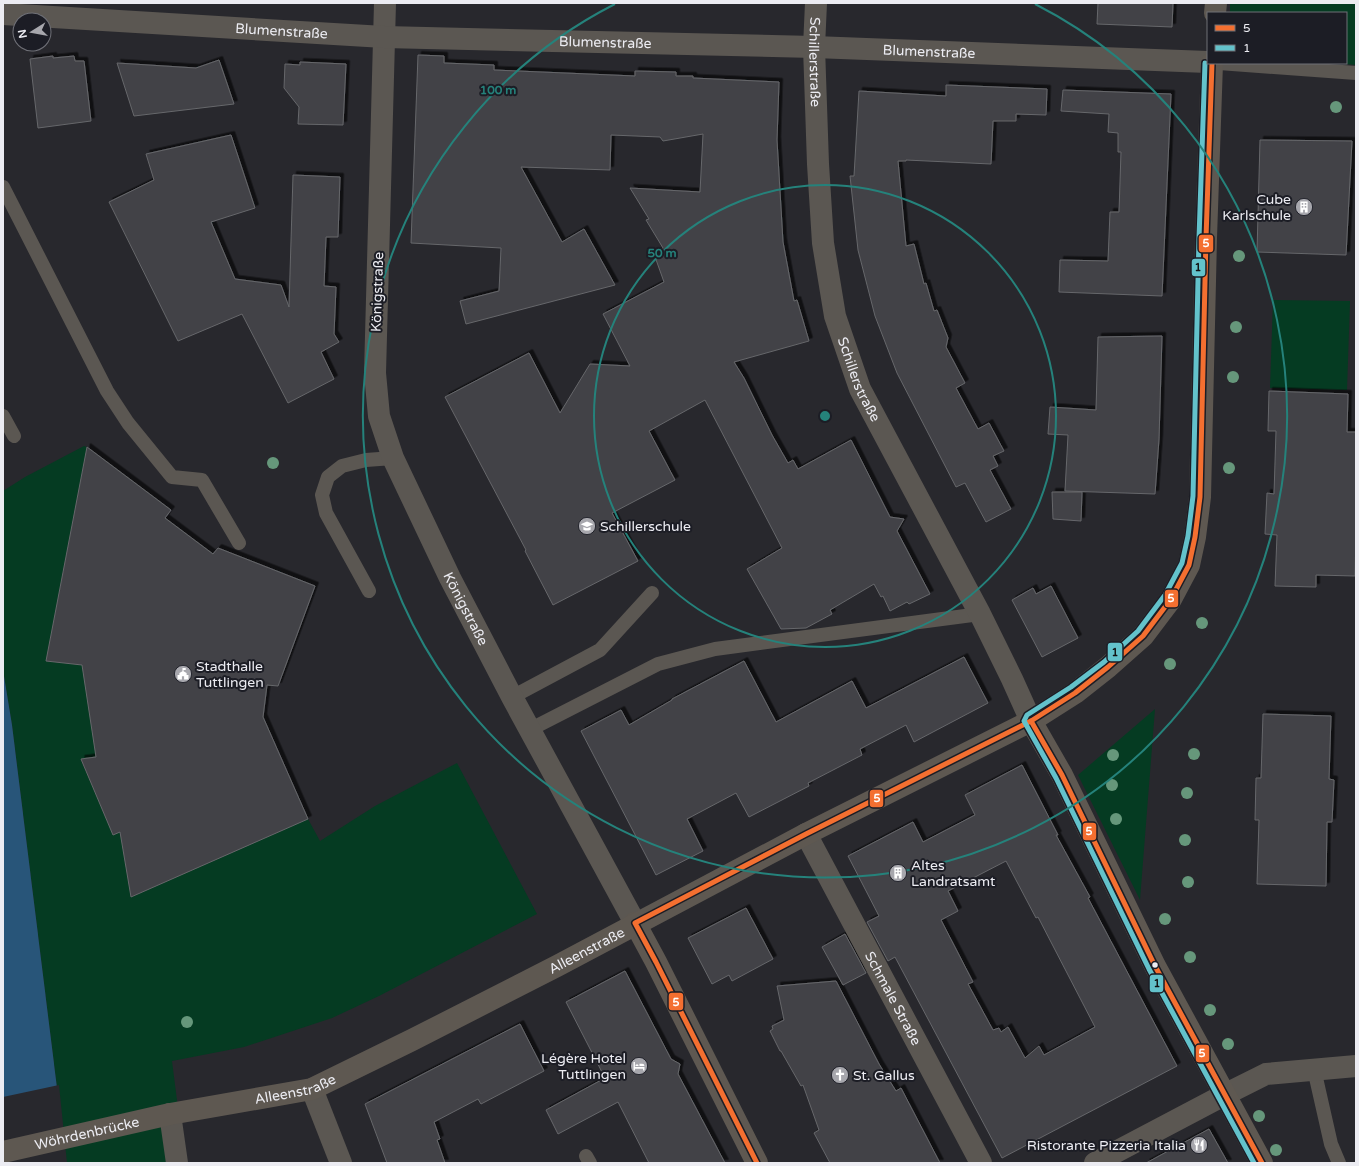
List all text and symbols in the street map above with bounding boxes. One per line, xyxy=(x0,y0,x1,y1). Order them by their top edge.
north arrow xyxy=(12,12,52,52)
legend xyxy=(1207,12,1347,64)
street label: Schillerstraße xyxy=(805,16,824,107)
street label: Blumenstraße xyxy=(235,20,328,43)
text: 5 xyxy=(1243,21,1251,35)
text: N xyxy=(15,28,30,39)
street label: Blumenstraße xyxy=(559,33,652,52)
text: 1 xyxy=(1243,41,1251,55)
street label: Blumenstraße xyxy=(882,42,976,62)
text: 100 m xyxy=(480,83,516,97)
place label: Cube Karlschule xyxy=(1222,191,1291,224)
building icon: Cube Karlschule xyxy=(1294,197,1314,217)
line badge: 5 xyxy=(1198,234,1214,253)
text: 5 xyxy=(1203,237,1210,250)
text: 50 m xyxy=(647,246,677,260)
street label: Königstraße xyxy=(368,251,387,333)
line badge: 1 xyxy=(1191,258,1206,277)
text: 1 xyxy=(1195,261,1202,274)
street label: Schillerstraße xyxy=(834,335,884,425)
centre of rings xyxy=(818,409,832,423)
school or university icon: Schillerschule xyxy=(577,516,597,536)
place label: Schillerschule xyxy=(600,518,691,535)
street label: Königstraße xyxy=(439,569,492,649)
line badge: 5 xyxy=(1164,589,1179,608)
text: 5 xyxy=(1168,592,1175,605)
line badge: 1 xyxy=(1107,642,1123,662)
text: 1 xyxy=(1112,646,1119,659)
place label: Stadthalle Tuttlingen xyxy=(196,658,264,691)
public building icon: Stadthalle Tuttlingen xyxy=(173,664,193,684)
line badge: 5 xyxy=(869,789,884,808)
text: 5 xyxy=(874,792,881,805)
line badge: 5 xyxy=(1082,822,1097,841)
text: 5 xyxy=(1086,825,1093,838)
place label: Altes Landratsamt xyxy=(911,857,996,890)
building icon: Altes Landratsamt xyxy=(888,863,908,883)
street label: Alleenstraße xyxy=(546,924,628,978)
street label: Schmale Straße xyxy=(861,949,925,1048)
unlabelled marker xyxy=(1150,960,1160,970)
line badge: 1 xyxy=(1149,974,1164,993)
text: 1 xyxy=(1154,977,1161,990)
line badge: 5 xyxy=(668,992,684,1011)
text: 5 xyxy=(673,996,680,1009)
line badge: 5 xyxy=(1195,1044,1210,1063)
text: 5 xyxy=(1199,1047,1206,1060)
place label: Légère Hotel Tuttlingen xyxy=(541,1050,626,1083)
hotel icon: Légère Hotel Tuttlingen xyxy=(629,1056,649,1076)
church icon: St. Gallus xyxy=(830,1065,850,1085)
place label: St. Gallus xyxy=(853,1067,915,1084)
street label: Alleenstraße xyxy=(253,1071,339,1108)
street label: Wöhrdenbrücke xyxy=(33,1113,141,1154)
restaurant icon: Ristorante Pizzeria Italia xyxy=(1189,1135,1209,1155)
place label: Ristorante Pizzeria Italia xyxy=(1027,1137,1186,1154)

